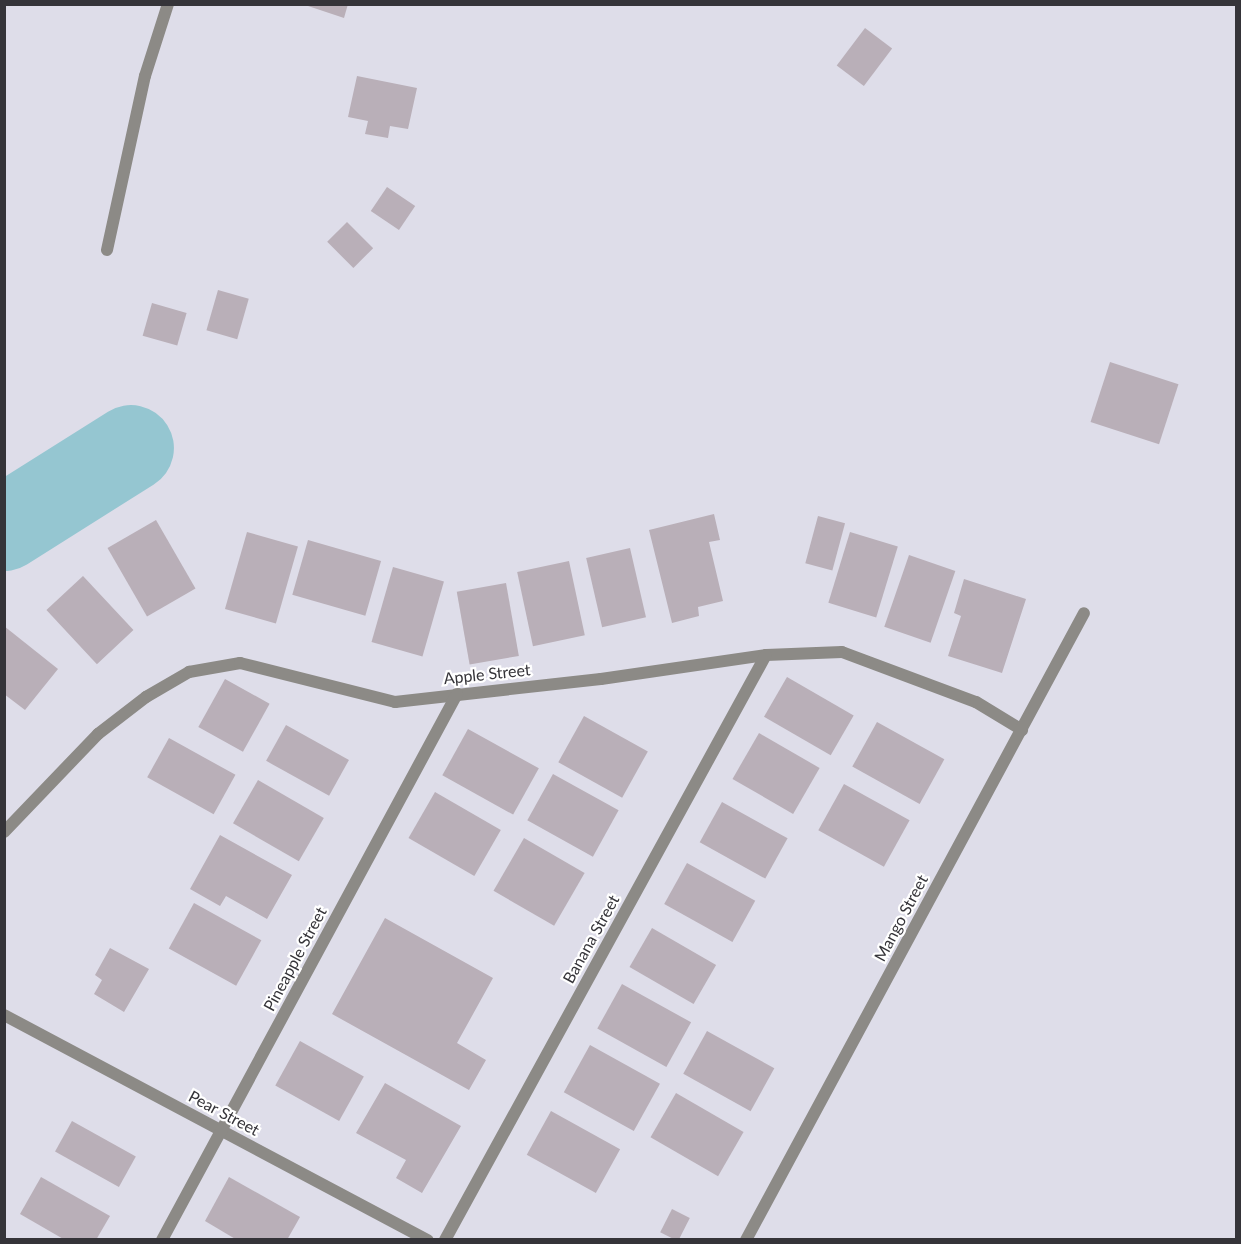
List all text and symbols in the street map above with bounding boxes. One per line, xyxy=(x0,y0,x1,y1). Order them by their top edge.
street label: Apple Street xyxy=(443,660,531,688)
street label: Mango Street xyxy=(870,872,932,964)
street label: Banana Street xyxy=(559,891,623,987)
street label: Pineapple Street xyxy=(260,904,330,1014)
street label: Pear Street xyxy=(185,1086,263,1140)

